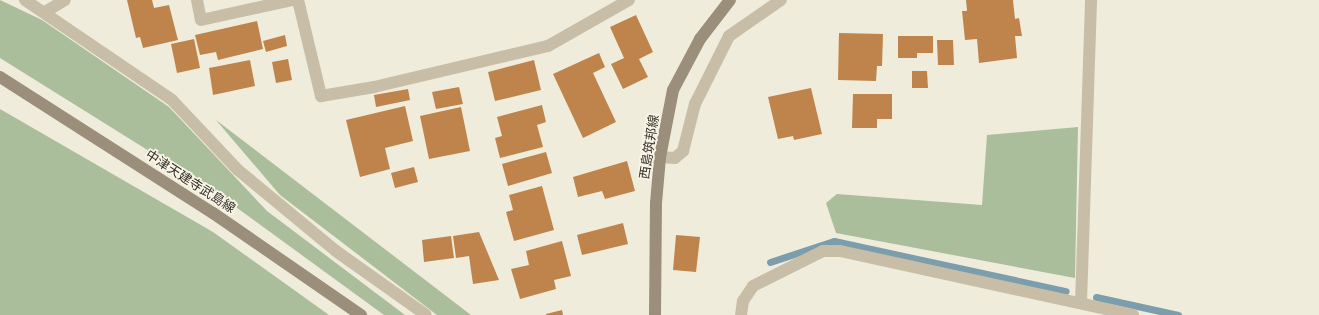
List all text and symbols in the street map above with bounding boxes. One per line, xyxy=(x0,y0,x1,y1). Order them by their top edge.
street label: 西島筑邦線 xyxy=(637,114,663,180)
street label: 中津天建寺武島線 xyxy=(142,147,238,217)

